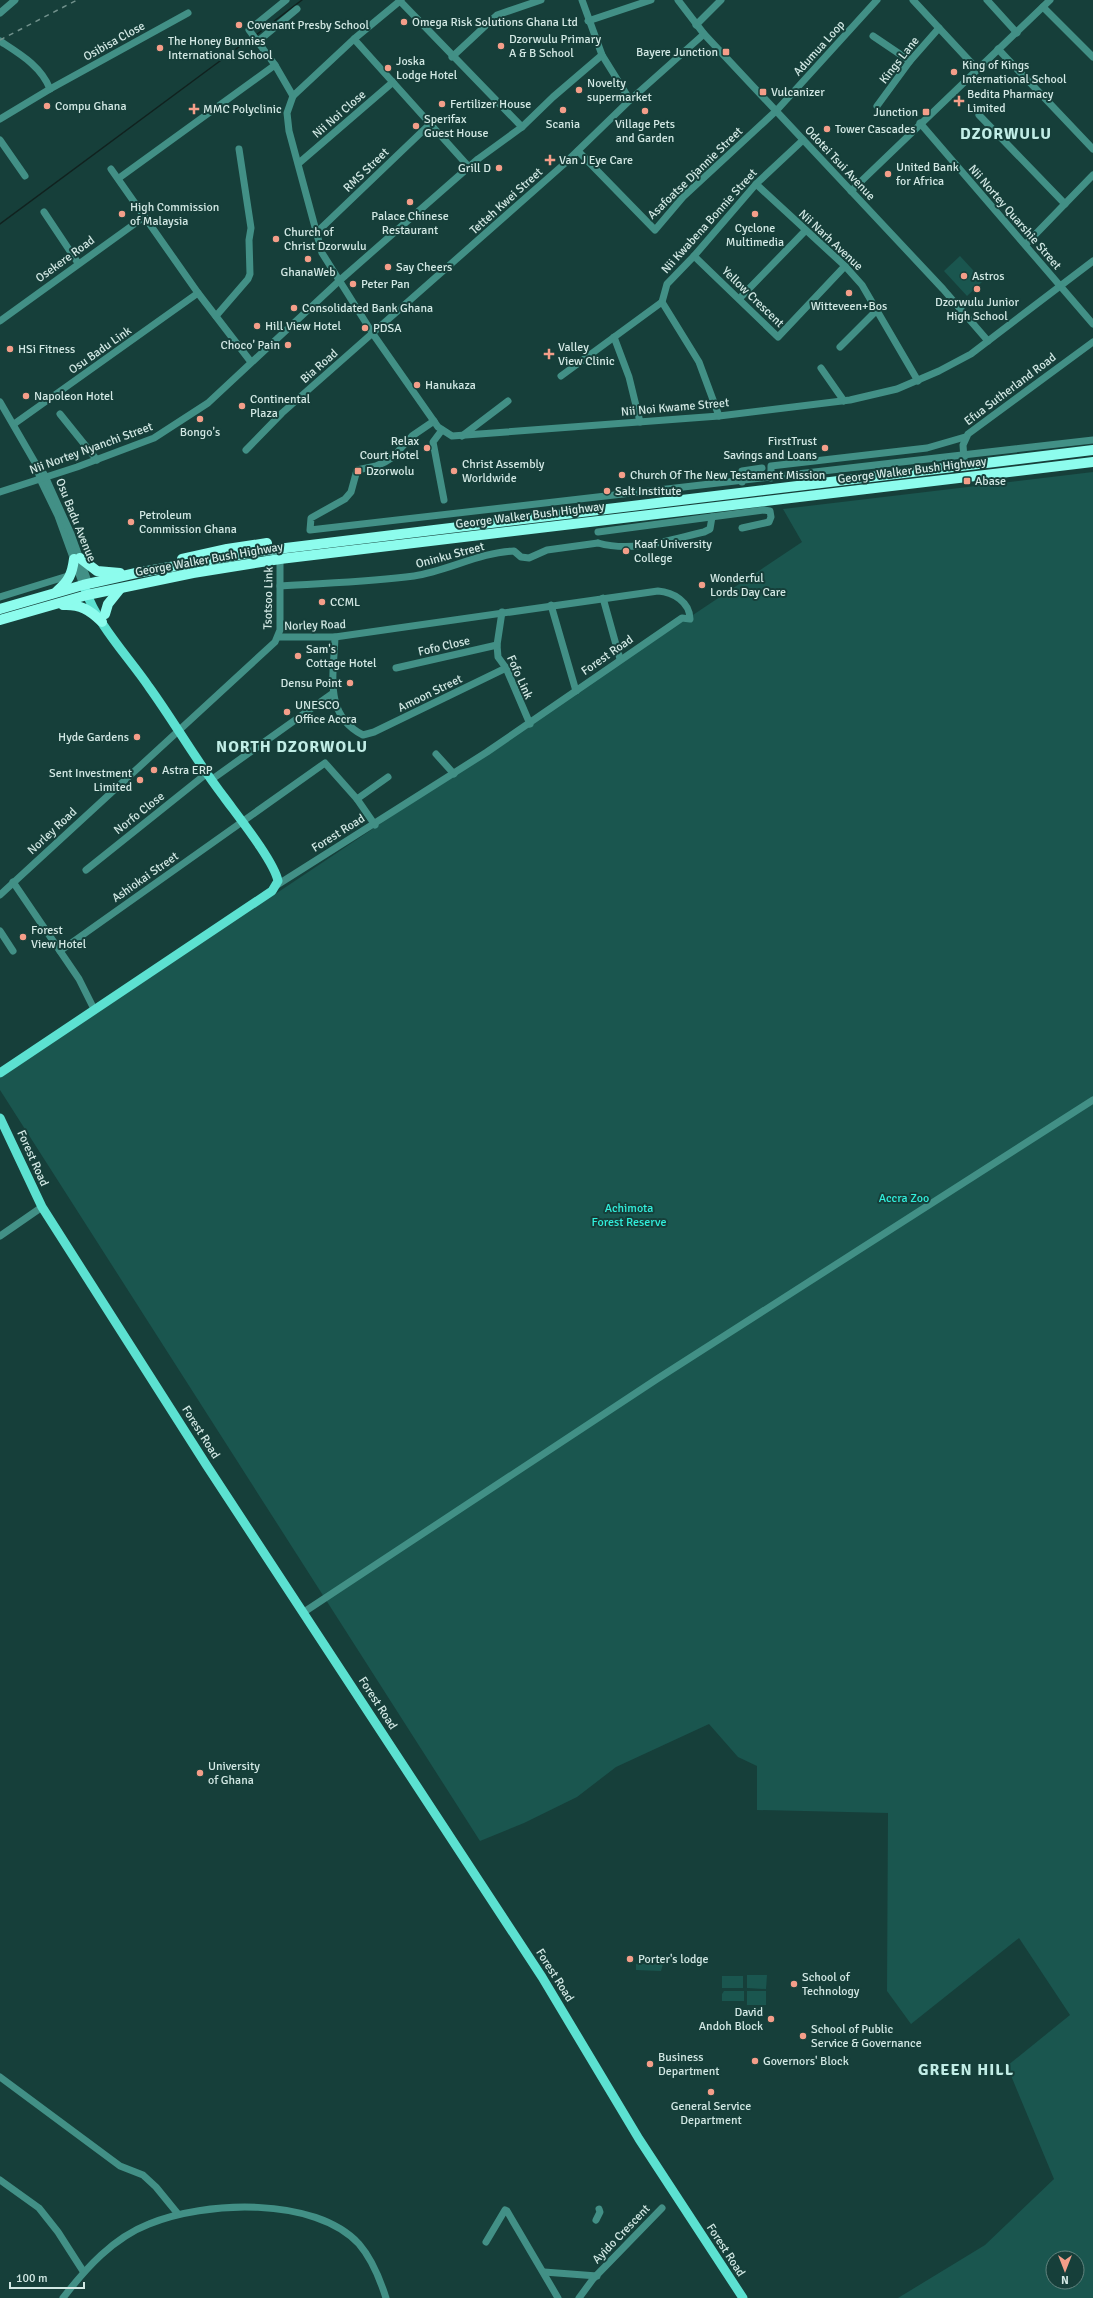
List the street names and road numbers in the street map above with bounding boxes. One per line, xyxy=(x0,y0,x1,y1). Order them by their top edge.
street label: Adumua Loop xyxy=(790,17,848,79)
street label: Osibisa Close xyxy=(81,18,148,65)
street label: Kings Lane xyxy=(876,34,923,87)
street label: Nii Noi Close xyxy=(310,87,369,142)
street label: Odotei Tsui Avenue xyxy=(801,123,878,204)
street label: Asafoatse Djannie Street xyxy=(645,124,746,223)
street label: RMS Street xyxy=(340,145,392,196)
street label: Nii Nortey Quarshie Street xyxy=(965,162,1064,273)
street label: Tetteh Kwei Street xyxy=(467,165,546,238)
street label: Nii Kwabena Bonnie Street xyxy=(658,166,761,277)
street label: Nii Narh Avenue xyxy=(795,207,866,274)
street label: Osekere Road xyxy=(33,233,98,286)
street label: Yellow Crescent xyxy=(718,264,787,331)
street label: Osu Badu Link xyxy=(66,323,135,378)
street label: Bia Road xyxy=(297,346,341,387)
street label: Efua Sutherland Road xyxy=(961,350,1059,429)
street label: Nii Noi Kwame Street xyxy=(620,395,730,420)
street label: Nii Nortey Nyanchi Street xyxy=(27,419,155,478)
street label: George Walker Bush Highway xyxy=(837,454,988,487)
street label: Osu Badu Avenue xyxy=(52,476,99,564)
street label: George Walker Bush Highway xyxy=(455,499,606,532)
street label: George Walker Bush Highway xyxy=(134,539,285,580)
street label: Oninku Street xyxy=(414,539,486,572)
street label: Tsotsoo Link xyxy=(260,566,277,630)
street label: Norley Road xyxy=(284,617,346,634)
street label: Forest Road xyxy=(578,632,636,679)
street label: Fofo Close xyxy=(417,633,472,660)
street label: Fofo Link xyxy=(503,653,536,702)
street label: Amoon Street xyxy=(396,671,465,715)
street label: Norfo Close xyxy=(111,789,168,838)
street label: Norley Road xyxy=(25,805,80,858)
street label: Forest Road xyxy=(309,811,368,856)
street label: Ashiokai Street xyxy=(109,849,181,906)
street label: Forest Road xyxy=(13,1128,52,1189)
street label: Forest Road xyxy=(178,1403,223,1462)
street label: Forest Road xyxy=(355,1674,400,1733)
street label: Forest Road xyxy=(532,1946,577,2005)
street label: Ayido Crescent xyxy=(589,2202,653,2267)
street label: Forest Road xyxy=(703,2221,748,2280)

